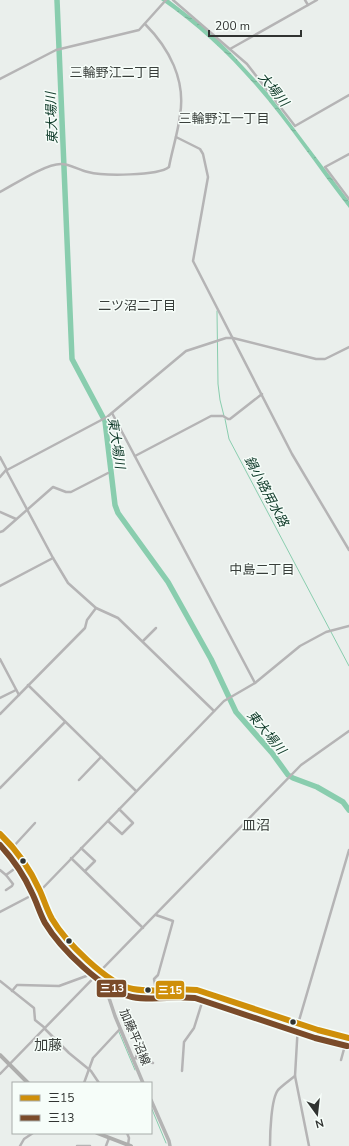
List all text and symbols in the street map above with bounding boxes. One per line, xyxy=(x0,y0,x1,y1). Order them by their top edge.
scale bar xyxy=(209,12,301,38)
text: 200 m xyxy=(215,18,250,34)
district label: 三輪野江二丁目 xyxy=(69,64,161,82)
water label: 大場川 xyxy=(254,69,294,112)
water label: 東大場川 xyxy=(42,90,62,144)
district label: 三輪野江一丁目 xyxy=(178,110,270,128)
district label: 二ツ沼二丁目 xyxy=(98,297,176,315)
water label: 東大場川 xyxy=(103,416,129,472)
water label: 鍋小路用水路 xyxy=(240,453,293,531)
district label: 中島二丁目 xyxy=(229,561,295,579)
water label: 東大場川 xyxy=(243,707,291,760)
district label: 皿沼 xyxy=(242,816,270,835)
unlabelled marker xyxy=(18,856,28,866)
unlabelled marker xyxy=(64,936,74,946)
line badge: 三13 xyxy=(96,979,127,998)
line badge: 三15 xyxy=(155,980,185,1000)
text: 三13 xyxy=(100,981,124,996)
text: 三15 xyxy=(158,983,182,998)
unlabelled marker xyxy=(143,985,153,995)
street label: 加藤平沼線 xyxy=(116,1006,154,1068)
unlabelled marker xyxy=(288,1017,298,1027)
district label: 加藤 xyxy=(34,1036,62,1055)
legend xyxy=(12,1082,152,1134)
text: 三15 xyxy=(48,1090,74,1106)
north arrow xyxy=(297,1094,337,1134)
text: 三13 xyxy=(48,1110,74,1126)
text: N xyxy=(314,1115,325,1131)

